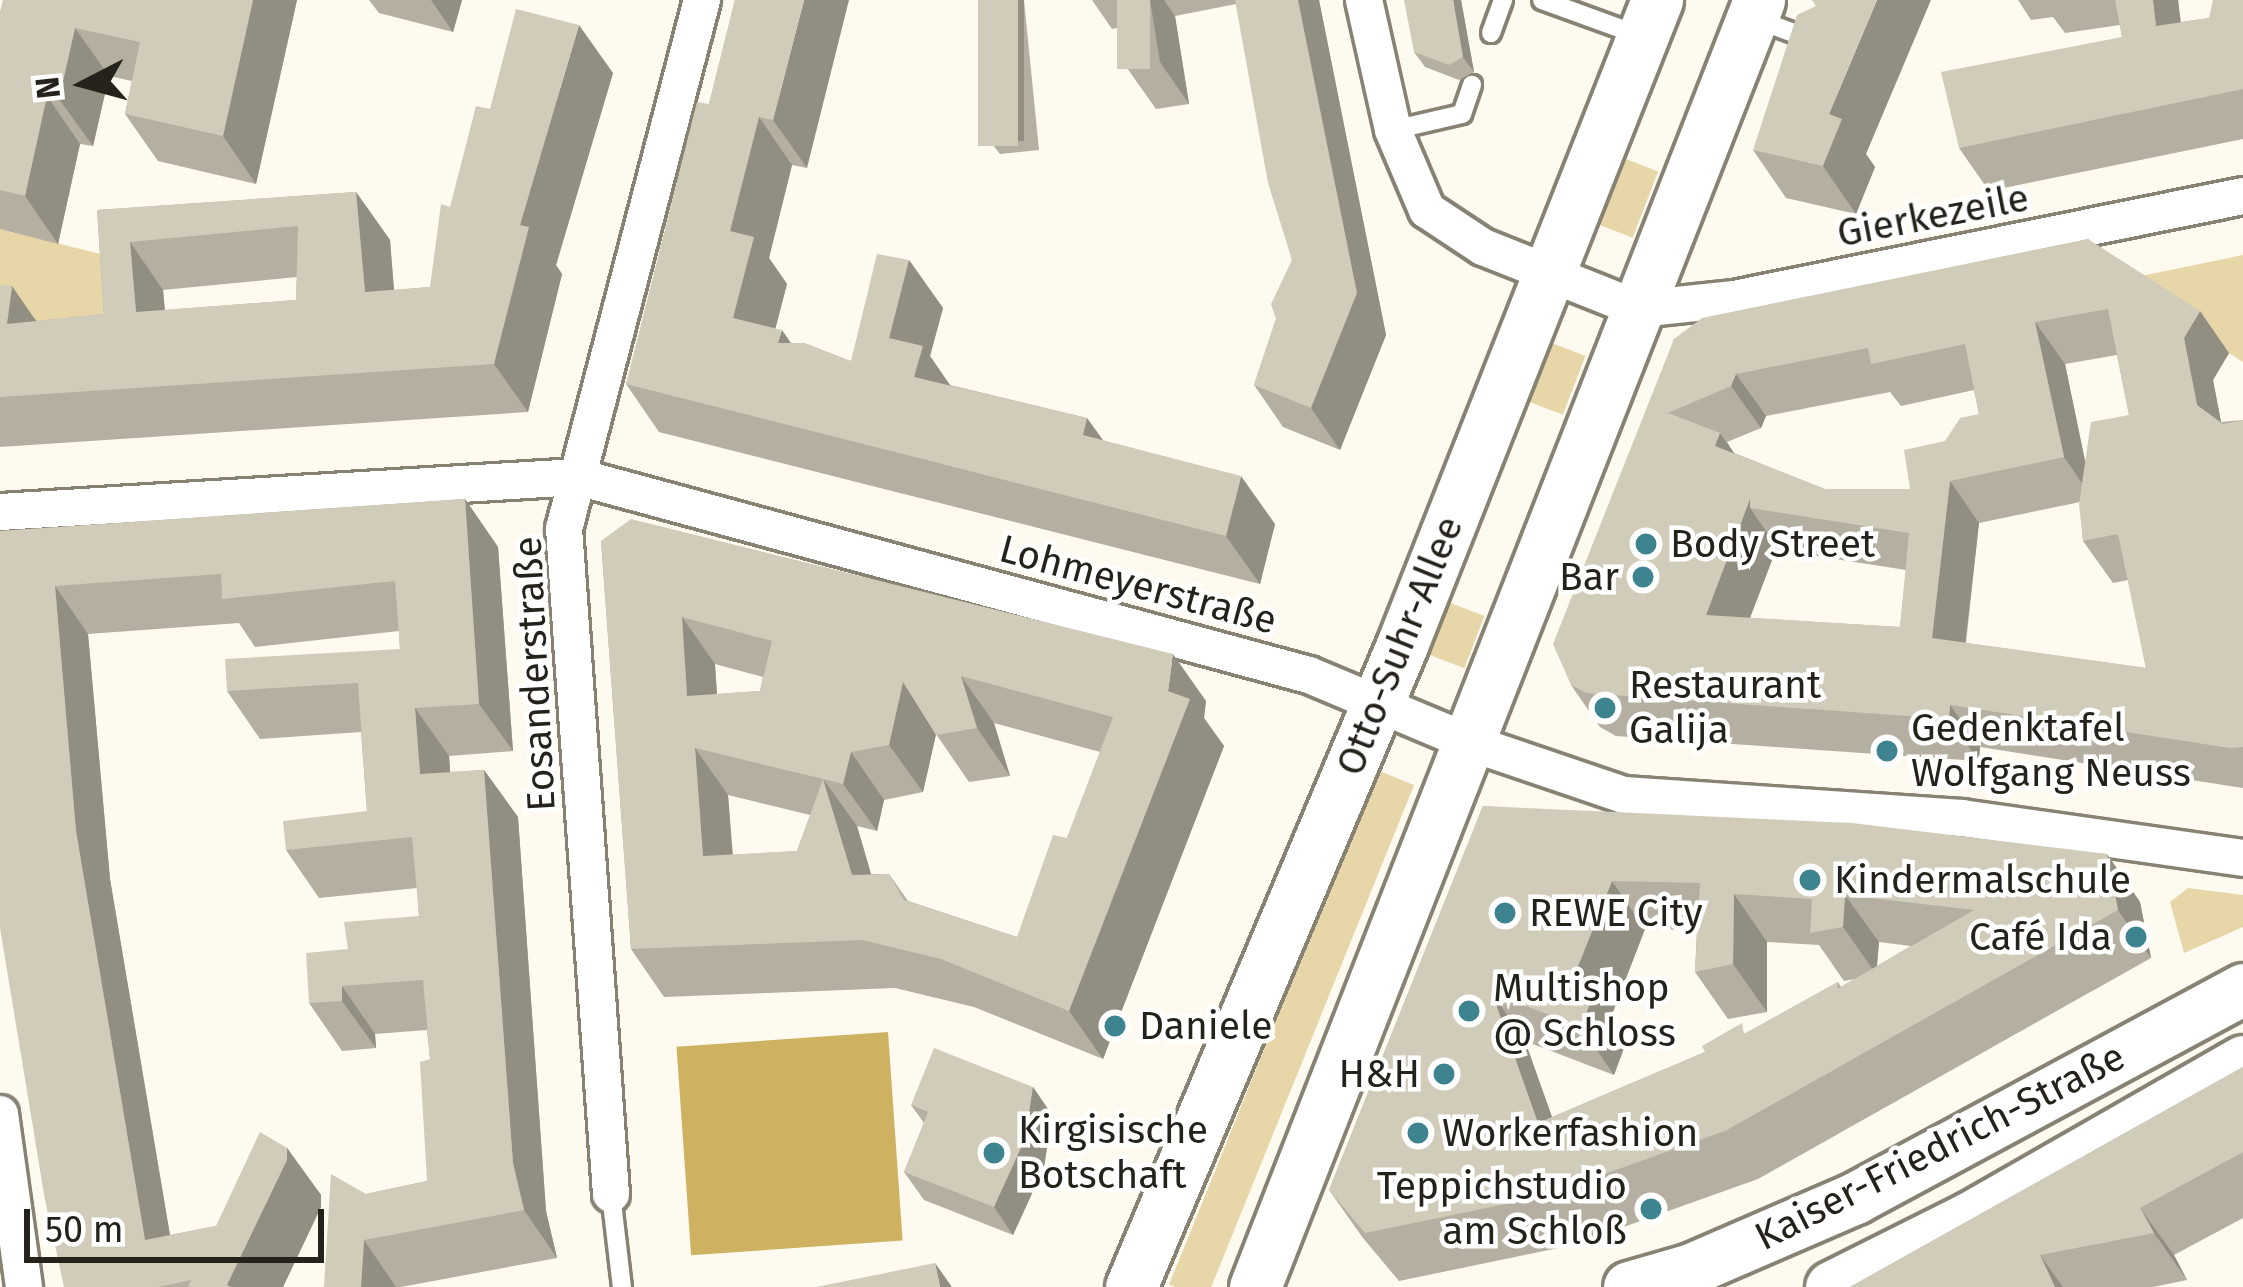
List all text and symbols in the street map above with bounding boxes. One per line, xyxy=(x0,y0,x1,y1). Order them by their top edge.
north arrow xyxy=(24,24,144,144)
text: N xyxy=(27,75,69,101)
street label: Gierkezeile xyxy=(1833,175,2033,257)
street label: Otto-Suhr-Allee xyxy=(1327,510,1473,782)
place label: Body Street xyxy=(1670,521,1875,567)
street label: Lohmeyerstraße xyxy=(994,526,1282,644)
marker: Body Street xyxy=(1633,531,1659,557)
street label: Eosanderstraße xyxy=(504,535,566,813)
place label: Bar xyxy=(1559,554,1619,600)
marker: Bar xyxy=(1630,564,1656,590)
place label: Restaurant Galija xyxy=(1629,663,1821,754)
marker: Restaurant Galija xyxy=(1592,695,1618,721)
place label: Gedenktafel Wolfgang Neuss xyxy=(1911,706,2191,797)
marker: Gedenktafel Wolfgang Neuss xyxy=(1874,738,1900,764)
place label: Kindermalschule xyxy=(1834,857,2131,903)
marker: Kindermalschule xyxy=(1797,867,1823,893)
place label: REWE City xyxy=(1529,890,1703,936)
marker: REWE City xyxy=(1492,900,1518,926)
place label: Café Ida xyxy=(1969,914,2112,960)
marker: Café Ida xyxy=(2123,924,2149,950)
place label: Multishop @ Schloss xyxy=(1493,966,1676,1057)
marker: Multishop @ Schloss xyxy=(1456,998,1482,1024)
place label: Daniele xyxy=(1139,1003,1273,1049)
marker: Daniele xyxy=(1102,1013,1128,1039)
street label: Kaiser-Friedrich-Straße xyxy=(1747,1033,2133,1261)
place label: H&H xyxy=(1339,1051,1420,1097)
marker: H&H xyxy=(1431,1061,1457,1087)
place label: Kirgisische Botschaft xyxy=(1018,1108,1208,1199)
place label: Workerfashion xyxy=(1442,1110,1698,1156)
marker: Workerfashion xyxy=(1405,1120,1431,1146)
marker: Kirgisische Botschaft xyxy=(981,1140,1007,1166)
place label: Teppichstudio am Schloß xyxy=(1377,1164,1627,1255)
scale bar xyxy=(30,1185,330,1259)
marker: Teppichstudio am Schloß xyxy=(1638,1196,1664,1222)
text: 50 m xyxy=(45,1208,124,1252)

